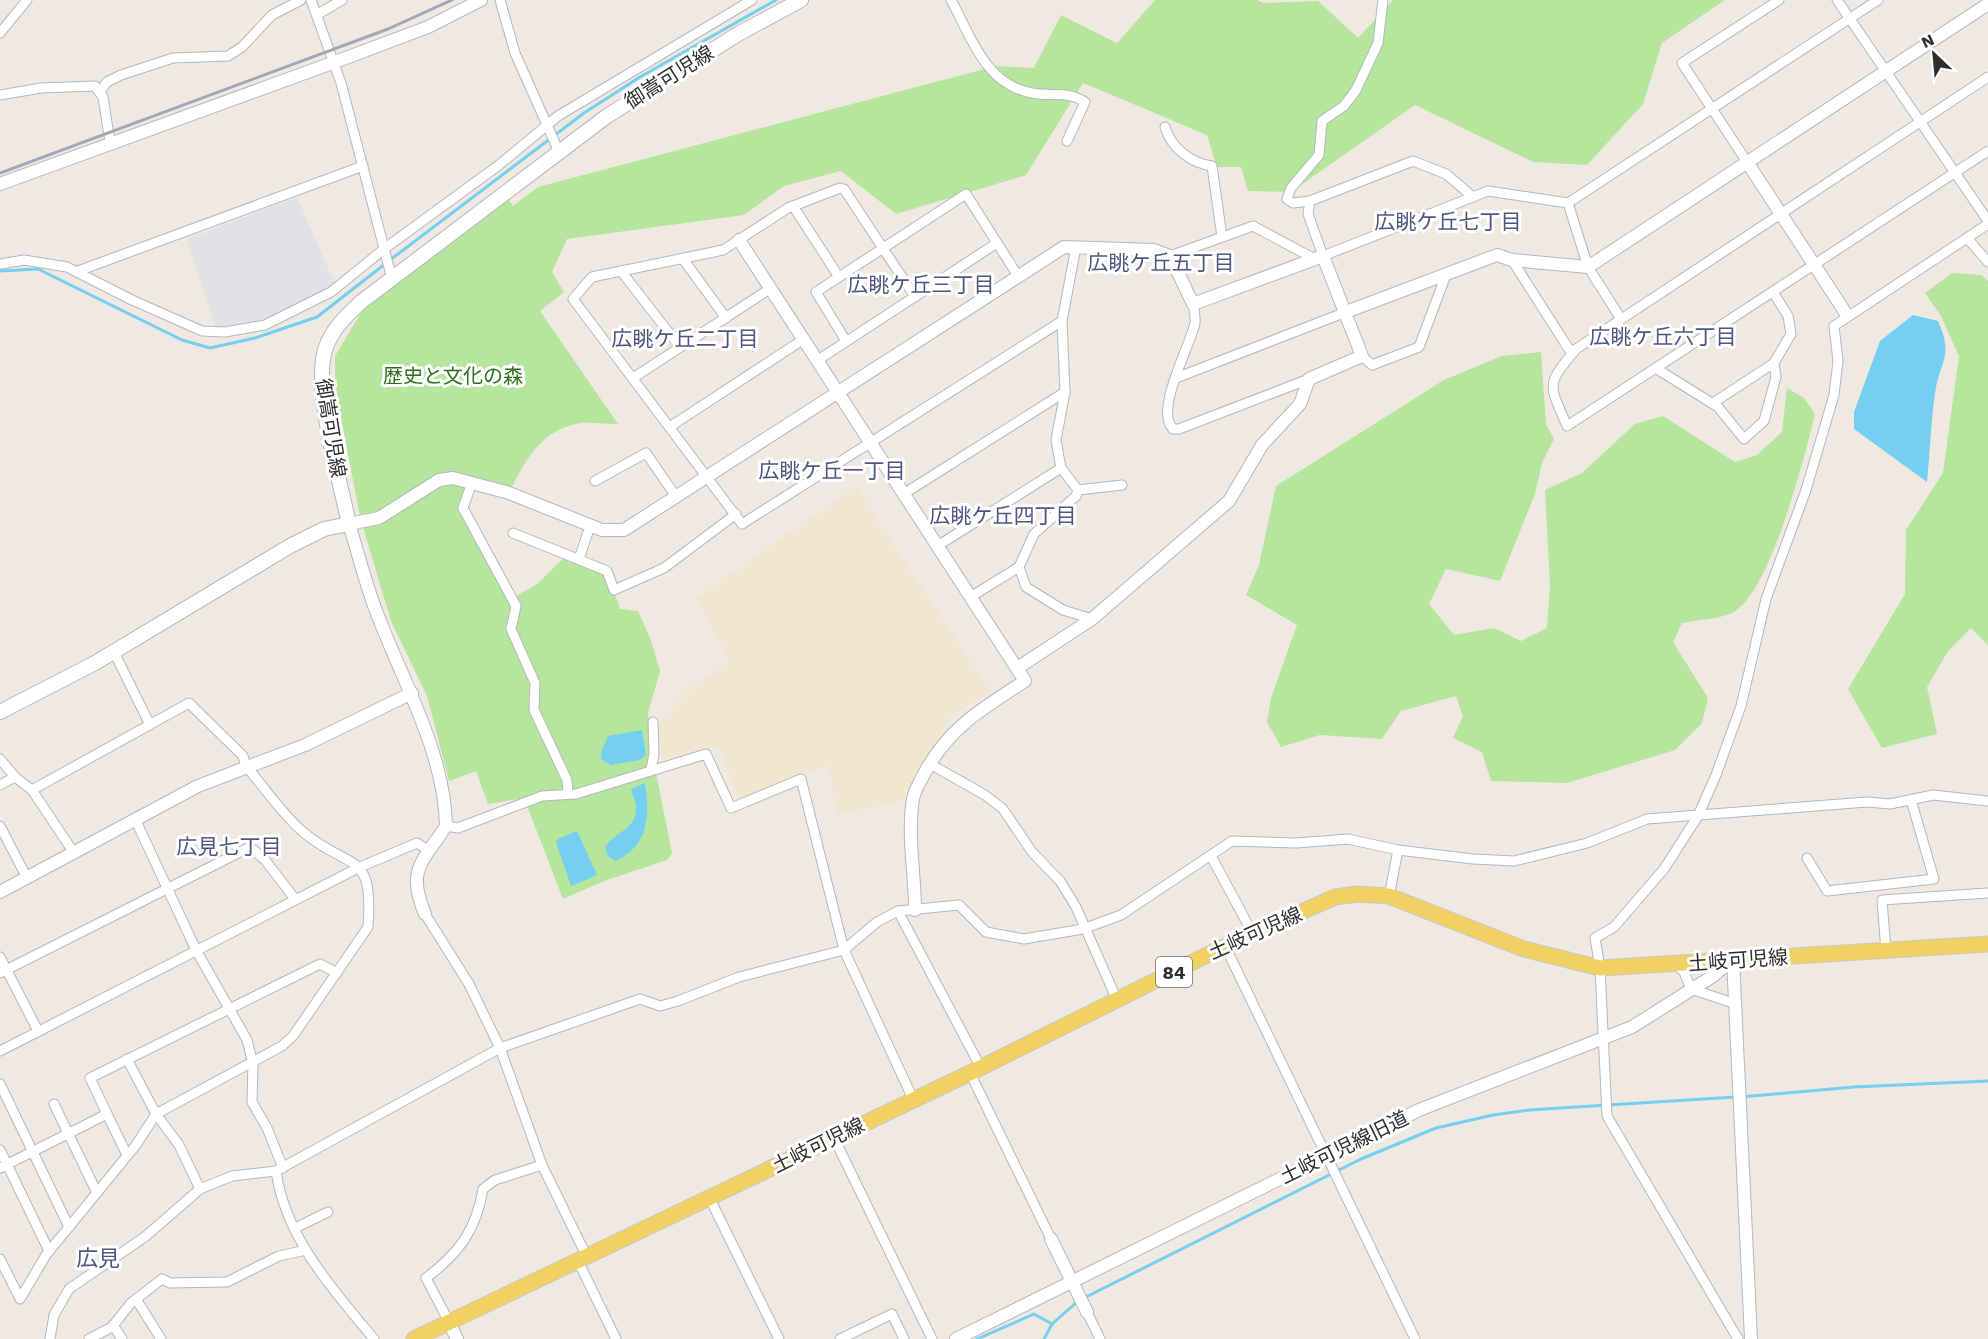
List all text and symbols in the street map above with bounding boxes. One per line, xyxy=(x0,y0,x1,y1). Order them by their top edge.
north arrow xyxy=(1904,24,1964,84)
text: N xyxy=(1918,30,1937,52)
street label: 御嵩可児線 xyxy=(620,40,718,114)
district label: 広眺ケ丘七丁目 xyxy=(1375,209,1522,234)
district label: 広眺ケ丘五丁目 xyxy=(1088,250,1235,275)
district label: 広眺ケ丘三丁目 xyxy=(848,272,995,297)
district label: 広眺ケ丘六丁目 xyxy=(1590,324,1737,349)
district label: 広眺ケ丘二丁目 xyxy=(612,326,759,351)
park label: 歴史と文化の森 xyxy=(383,364,523,388)
street label: 御嵩可児線 xyxy=(311,377,351,479)
district label: 広眺ケ丘一丁目 xyxy=(759,458,906,483)
district label: 広眺ケ丘四丁目 xyxy=(930,503,1077,528)
district label: 広見七丁目 xyxy=(177,834,282,859)
street label: 土岐可児線 xyxy=(1204,902,1306,964)
street label: 土岐可児線 xyxy=(1687,945,1789,975)
road number: 84 xyxy=(1156,957,1192,987)
street label: 土岐可児線旧道 xyxy=(1276,1106,1412,1188)
street label: 土岐可児線 xyxy=(768,1112,868,1178)
district label: 広見 xyxy=(76,1246,120,1271)

